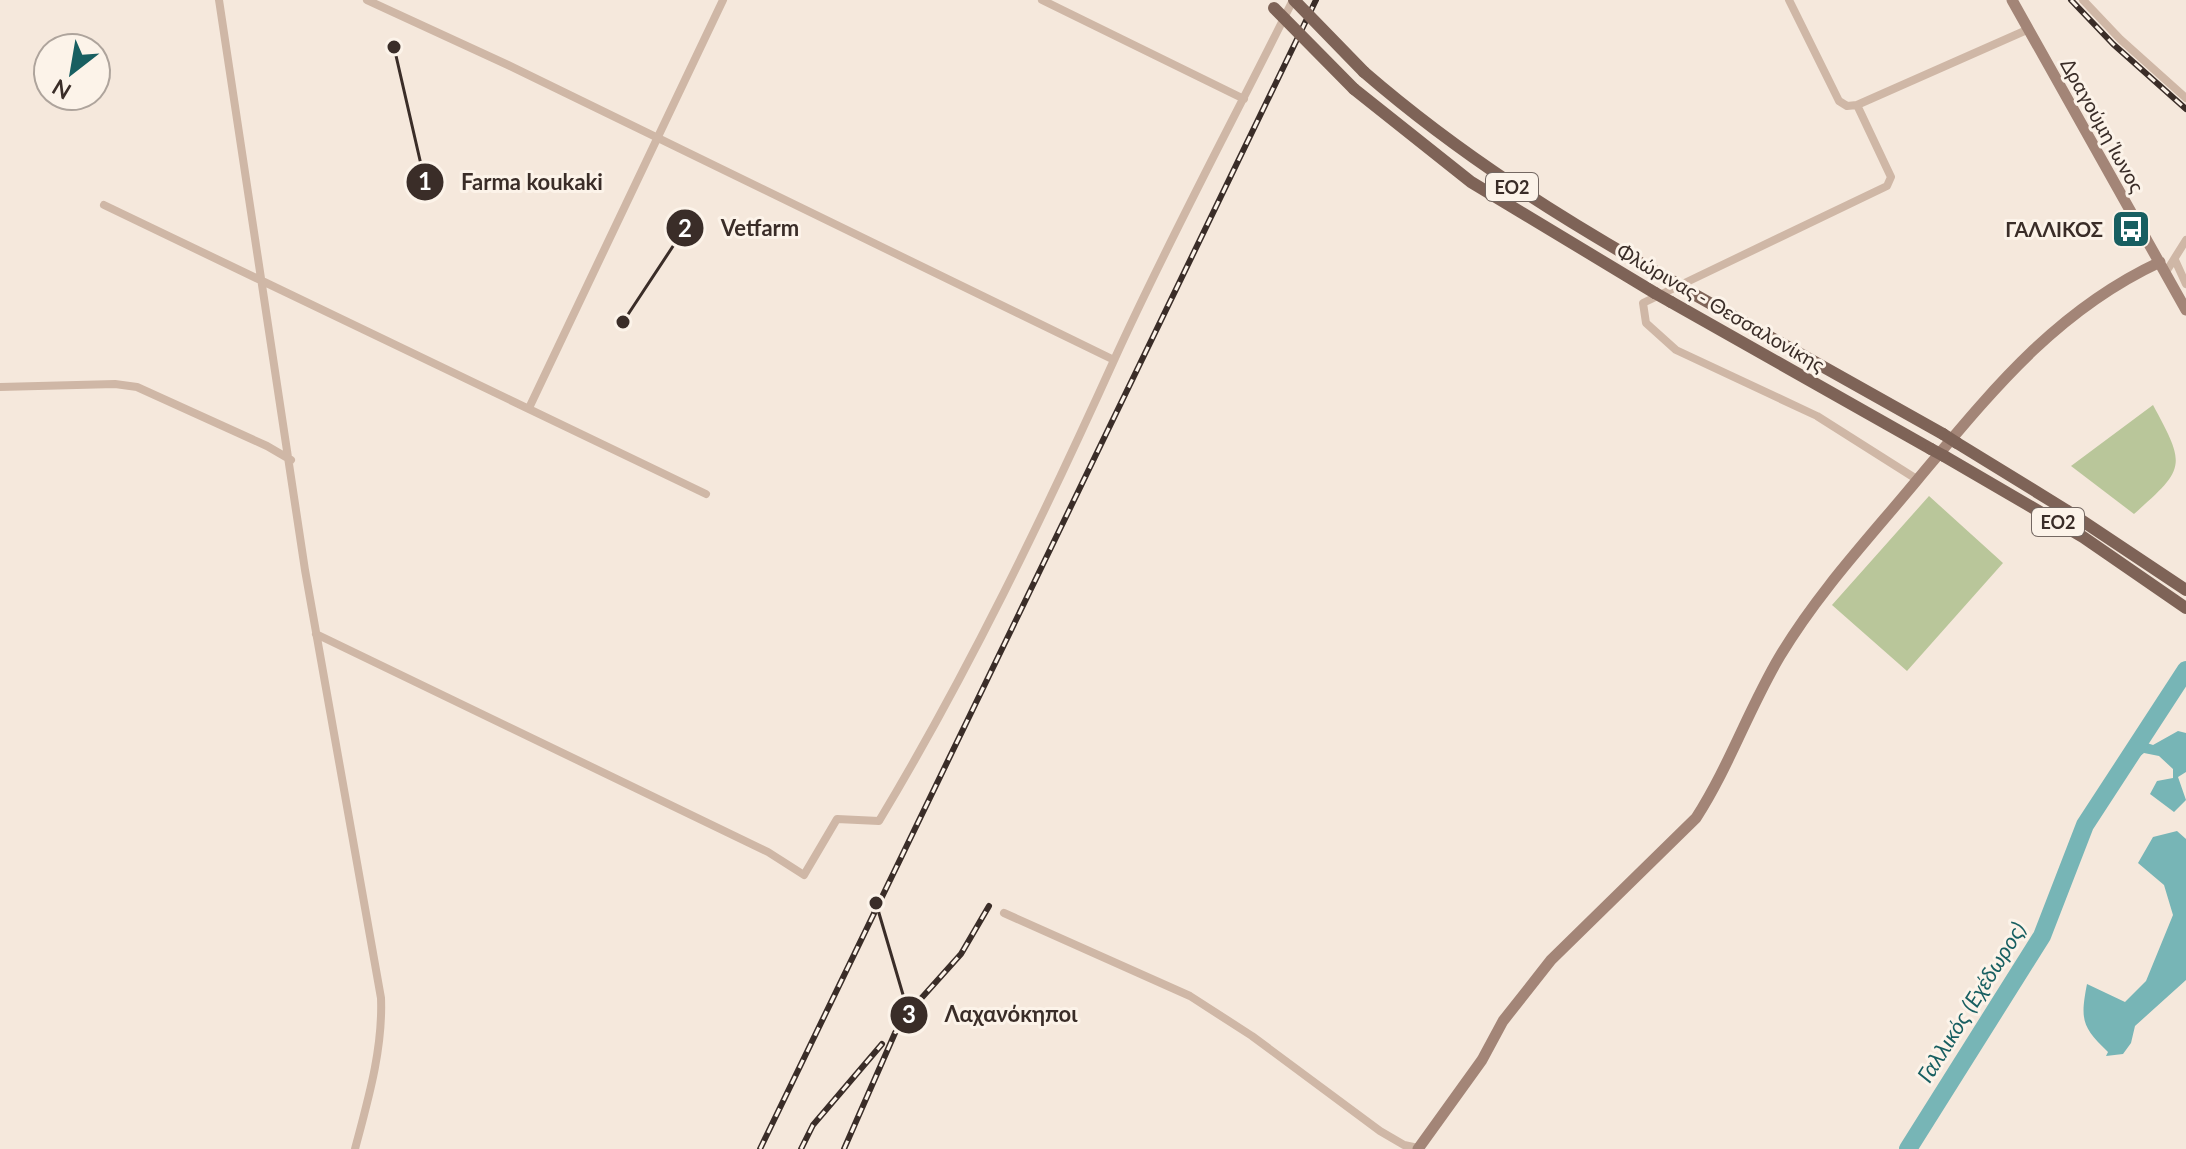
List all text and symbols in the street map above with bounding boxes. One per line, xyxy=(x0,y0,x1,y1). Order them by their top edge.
north arrow xyxy=(32,32,112,112)
street label: Δραγούμη Ίωνος xyxy=(2056,54,2150,196)
text: N xyxy=(47,74,76,106)
callout: Farma koukaki xyxy=(405,159,619,205)
text: 1 xyxy=(418,166,432,195)
text: Farma koukaki xyxy=(461,168,603,195)
road number: ΕΟ2 xyxy=(1486,173,1538,201)
callout: Vetfarm xyxy=(665,205,816,251)
bus stop icon: ΓΑΛΛΙΚΟΣ xyxy=(2110,208,2152,250)
text: 2 xyxy=(678,213,692,242)
text: Vetfarm xyxy=(720,214,799,241)
place label: ΓΑΛΛΙΚΟΣ xyxy=(2005,217,2103,241)
street label: Φλώρινας - Θεσσαλονίκης xyxy=(1613,238,1829,376)
road number: ΕΟ2 xyxy=(2032,508,2084,536)
water label: Γαλλικός (Εχέδωρος) xyxy=(1911,917,2031,1087)
callout: Λαχανόκηποι xyxy=(889,992,1094,1038)
text: 3 xyxy=(902,999,916,1028)
text: Λαχανόκηποι xyxy=(944,1000,1078,1027)

